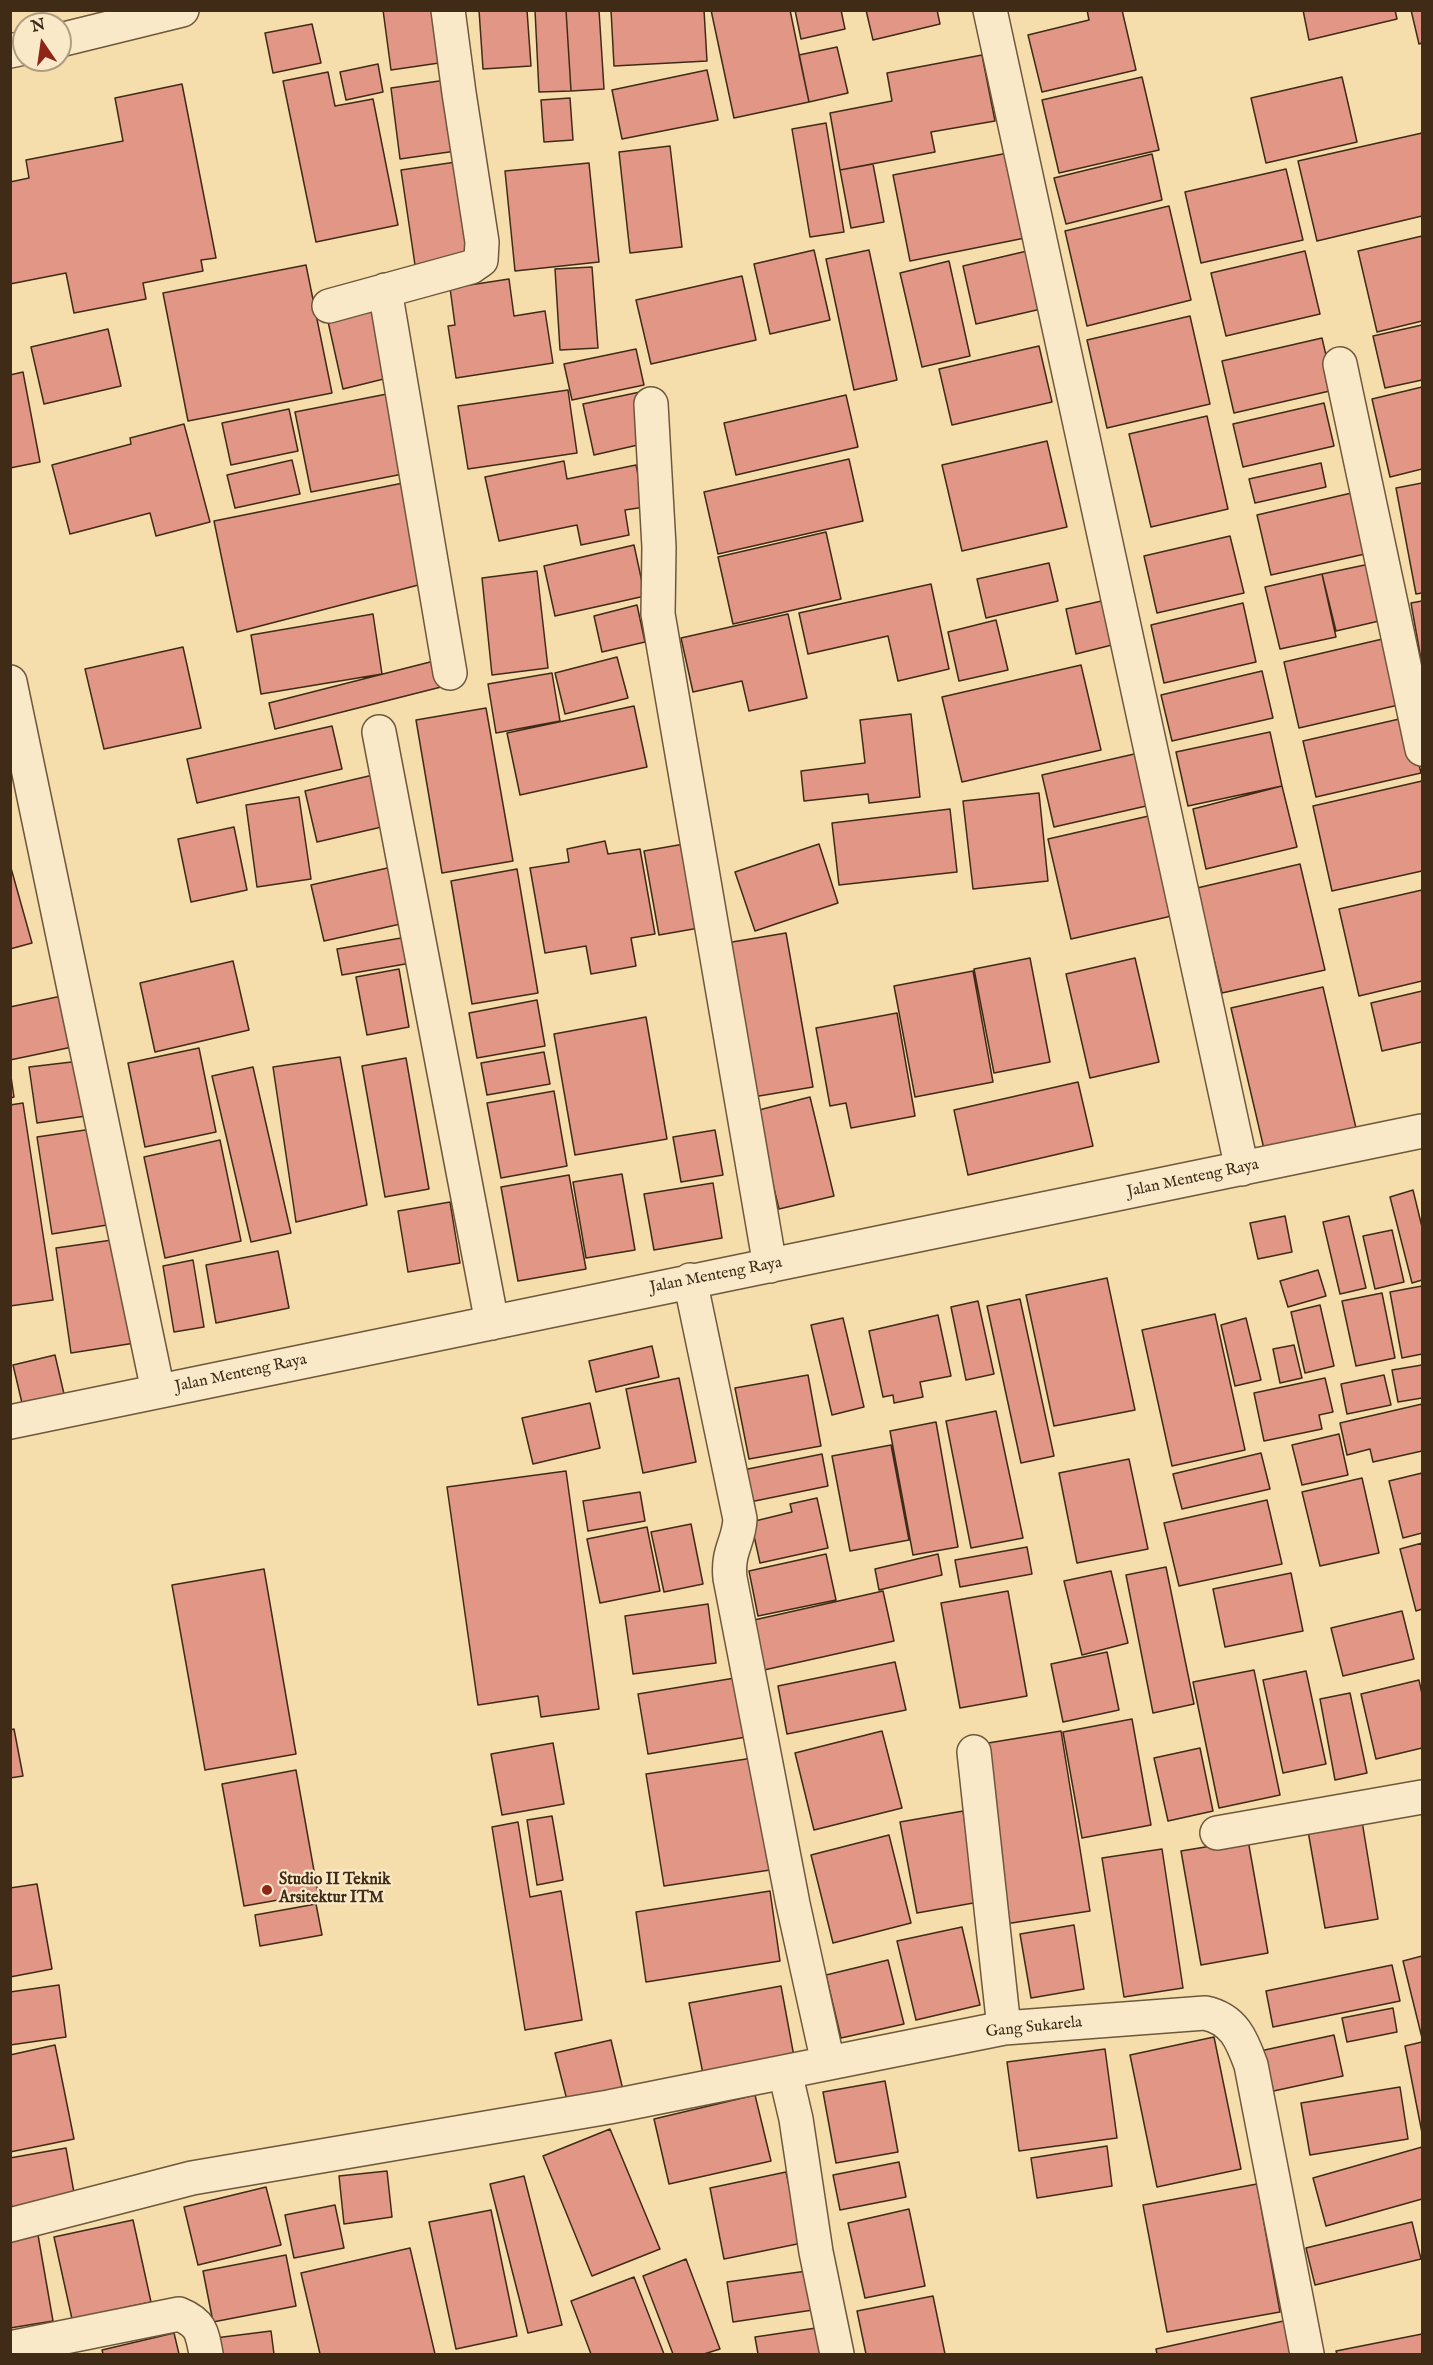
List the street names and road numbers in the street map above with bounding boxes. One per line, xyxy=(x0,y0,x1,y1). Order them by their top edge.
street label: Jalan Menteng Raya xyxy=(1125,1156,1261,1202)
street label: Jalan Menteng Raya xyxy=(648,1254,784,1298)
street label: Jalan Menteng Raya xyxy=(173,1351,309,1397)
street label: Gang Sukarela xyxy=(985,2013,1083,2043)

